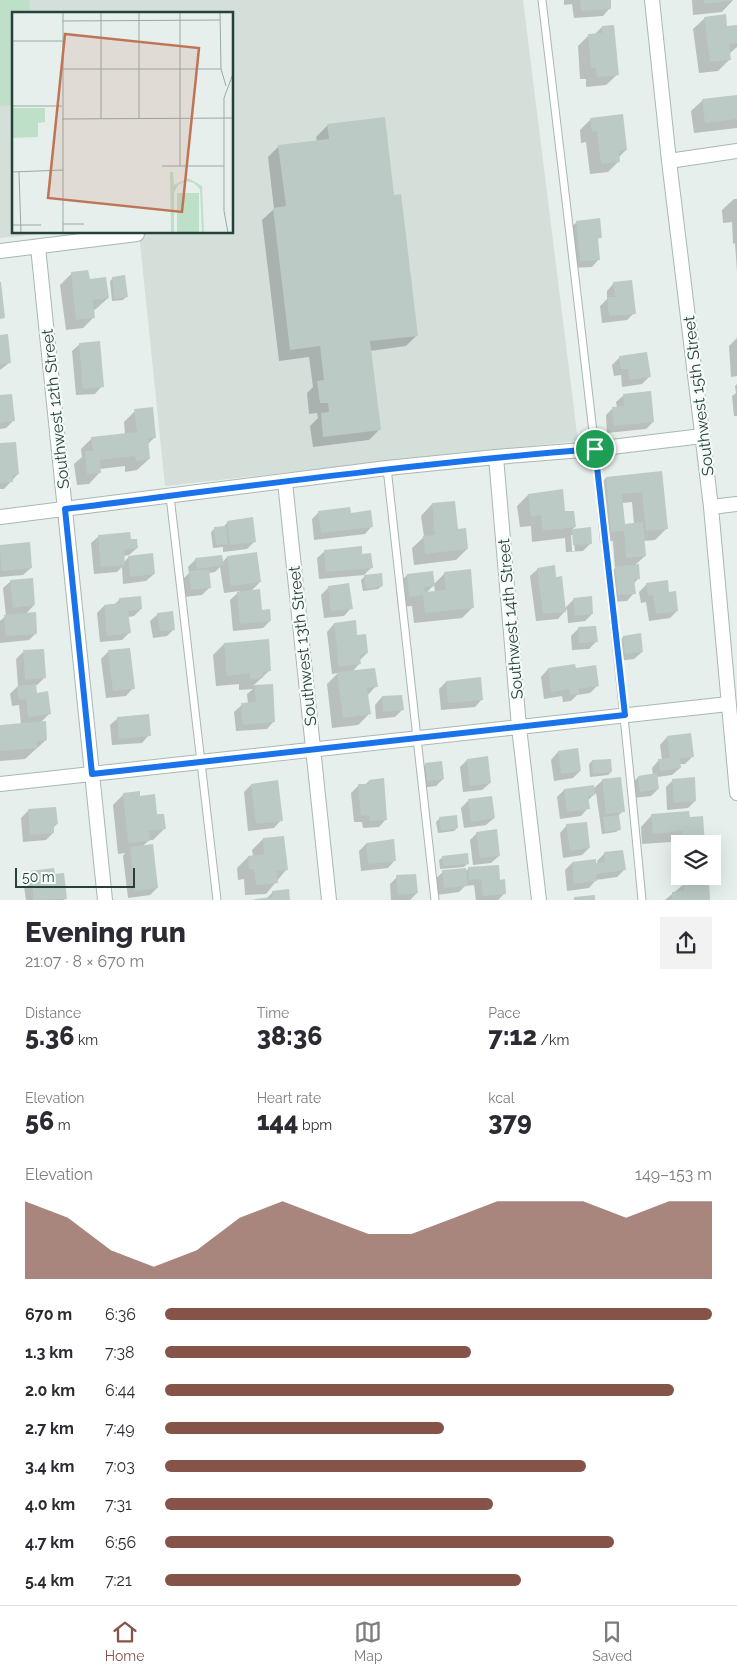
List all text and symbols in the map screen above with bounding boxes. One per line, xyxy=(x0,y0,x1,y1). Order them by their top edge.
inset map xyxy=(12,12,234,234)
street label: Southwest 15th Street xyxy=(679,314,718,477)
street label: Southwest 12th Street xyxy=(38,327,73,490)
pin xyxy=(574,428,616,470)
icon: arrive xyxy=(581,435,609,463)
street label: Southwest 14th Street xyxy=(494,537,527,700)
street label: Southwest 13th Street xyxy=(285,564,320,727)
map controls xyxy=(671,835,721,885)
button: layers xyxy=(671,835,721,885)
scale bar xyxy=(15,865,135,888)
text: 50 m xyxy=(22,869,55,885)
text: Evening run xyxy=(25,916,186,949)
button: share xyxy=(660,917,712,969)
text: 21:07 · 8 × 670 m xyxy=(25,952,144,971)
text: Distance xyxy=(25,1005,81,1021)
text: Time xyxy=(257,1005,289,1021)
text: Pace xyxy=(488,1005,520,1021)
text: 5.36 xyxy=(25,1021,74,1051)
text: 38:36 xyxy=(257,1021,322,1051)
text: 7:12 xyxy=(488,1021,537,1051)
text: km xyxy=(74,1032,98,1048)
text: /km xyxy=(537,1032,569,1048)
text: Elevation xyxy=(25,1090,84,1106)
text: Heart rate xyxy=(257,1090,321,1106)
text: kcal xyxy=(488,1090,515,1106)
text: 56 xyxy=(25,1106,54,1136)
text: 144 xyxy=(257,1106,299,1136)
text: 379 xyxy=(488,1106,532,1136)
text: m xyxy=(54,1117,71,1133)
text: bpm xyxy=(299,1117,332,1133)
text: Elevation xyxy=(25,1165,93,1184)
text: 149–153 m xyxy=(635,1165,712,1184)
text: 670 m xyxy=(25,1305,72,1324)
text: 6:36 xyxy=(105,1305,136,1324)
text: 1.3 km xyxy=(25,1343,73,1362)
text: 7:38 xyxy=(105,1343,135,1362)
text: 2.0 km xyxy=(25,1381,75,1400)
text: 6:44 xyxy=(105,1381,135,1400)
text: 2.7 km xyxy=(25,1419,74,1438)
text: 7:49 xyxy=(105,1419,135,1438)
text: 3.4 km xyxy=(25,1457,74,1476)
text: 7:03 xyxy=(105,1457,135,1476)
text: 4.0 km xyxy=(25,1495,75,1514)
text: 7:31 xyxy=(105,1495,132,1514)
text: 4.7 km xyxy=(25,1533,74,1552)
text: 6:56 xyxy=(105,1533,136,1552)
text: 5.4 km xyxy=(25,1571,74,1590)
text: 7:21 xyxy=(105,1571,132,1590)
tab: Home xyxy=(105,1618,144,1664)
tab: Map xyxy=(354,1618,383,1664)
tab: Saved xyxy=(592,1618,632,1664)

